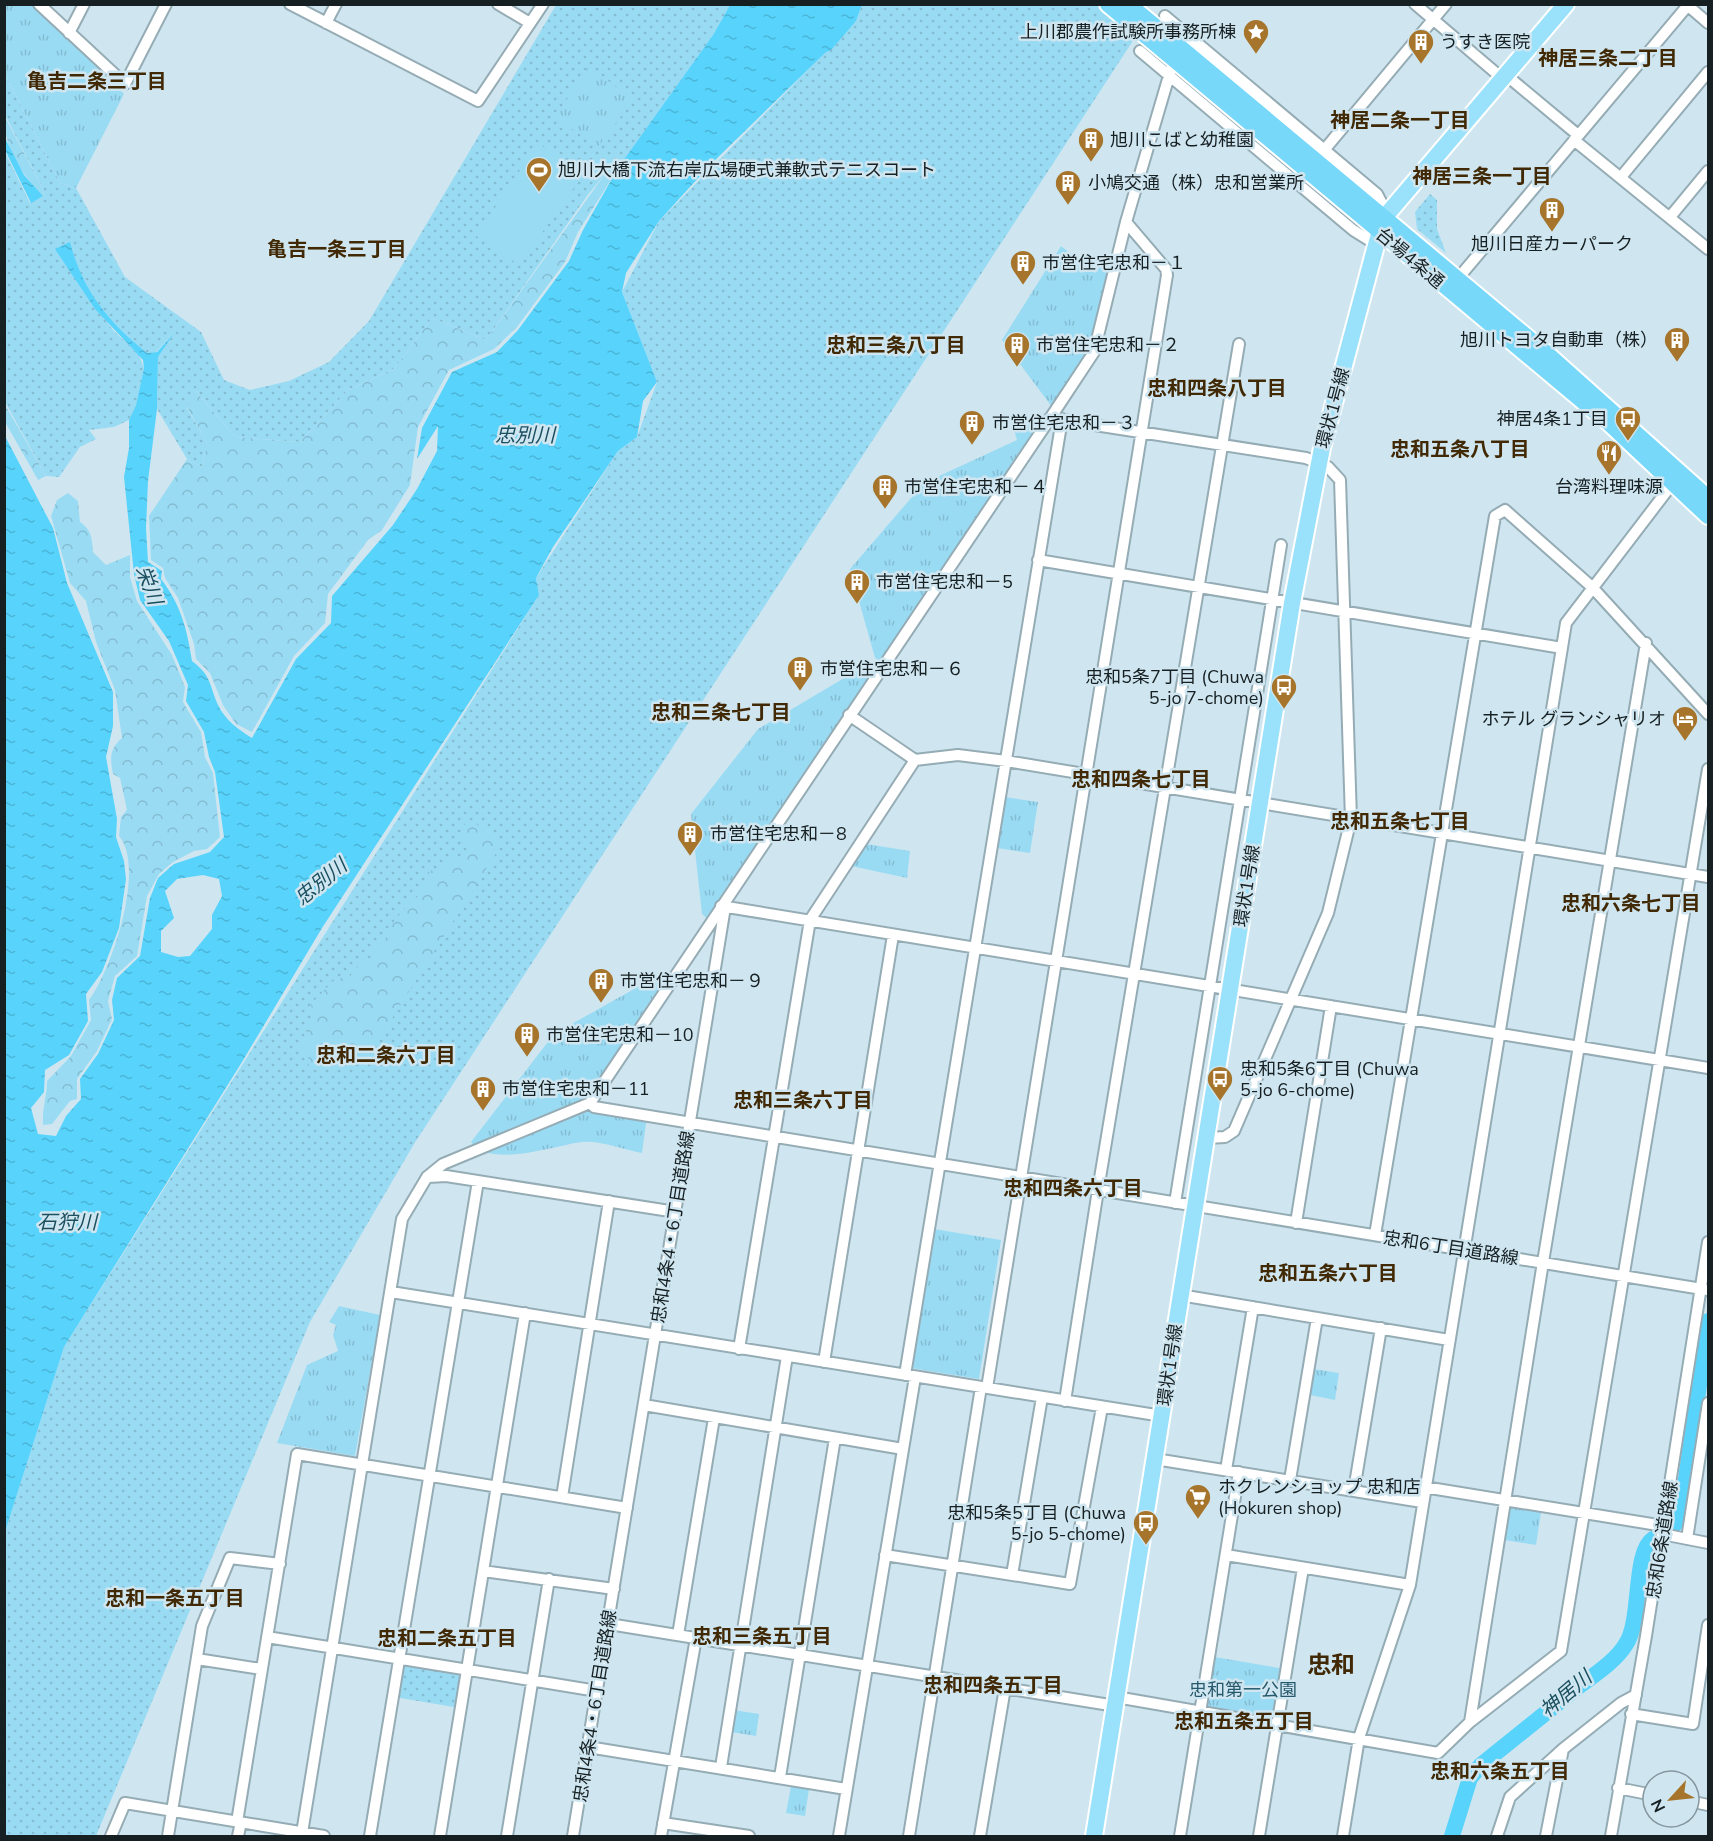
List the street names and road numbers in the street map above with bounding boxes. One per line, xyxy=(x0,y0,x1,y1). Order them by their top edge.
street label: 台場4条通 xyxy=(1371,222,1449,294)
street label: 環状1号線 xyxy=(1311,365,1355,451)
street label: 環状1号線 xyxy=(1229,843,1265,929)
street label: 忠和4条4・6丁目道路線 xyxy=(646,1129,700,1325)
street label: 忠和6丁目道路線 xyxy=(1382,1225,1520,1271)
street label: 環状1号線 xyxy=(1152,1322,1188,1408)
street label: 忠和6条道路線 xyxy=(1641,1479,1683,1601)
street label: 忠和4条4・6丁目道路線 xyxy=(568,1608,622,1804)

